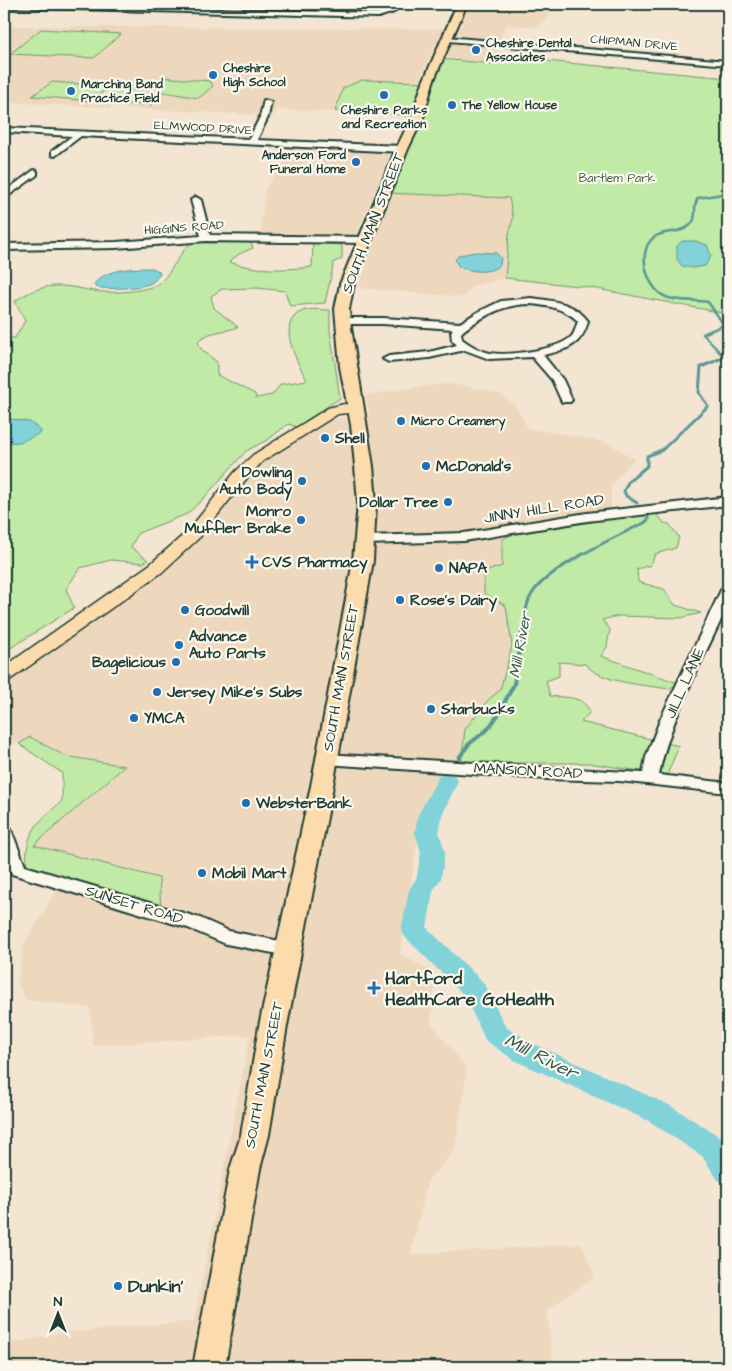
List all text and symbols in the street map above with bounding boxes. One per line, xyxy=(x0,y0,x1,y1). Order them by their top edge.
street label: CHIPMAN DRIVE xyxy=(589,31,679,55)
place label: Cheshire Dental Associates xyxy=(486,35,572,66)
marker: Cheshire Dental Associates xyxy=(470,44,482,56)
place label: Cheshire High School xyxy=(223,60,286,93)
marker: Cheshire High School xyxy=(207,69,219,81)
place label: Marching Band Practice Field xyxy=(81,76,164,107)
marker: Marching Band Practice Field xyxy=(65,85,77,97)
marker: Cheshire Parks and Recreation xyxy=(378,89,390,101)
place label: The Yellow House xyxy=(461,97,558,114)
marker: The Yellow House xyxy=(446,99,458,111)
place label: Cheshire Parks and Recreation xyxy=(341,102,427,133)
street label: ELMWOOD DRIVE xyxy=(154,117,252,139)
place label: Anderson Ford Funeral Home xyxy=(262,147,347,178)
street label: SOUTH MAIN STREET xyxy=(336,149,410,296)
marker: Anderson Ford Funeral Home xyxy=(350,156,362,168)
park label: Bartlem Park xyxy=(579,170,656,187)
street label: HIGGINS ROAD xyxy=(144,217,225,239)
place label: Micro Creamery xyxy=(411,413,506,431)
marker: Micro Creamery xyxy=(395,415,407,427)
place label: Shell xyxy=(334,428,366,449)
marker: Shell xyxy=(319,432,331,444)
place label: McDonald's xyxy=(436,456,512,477)
marker: McDonald's xyxy=(420,460,432,472)
place label: Dowling Auto Body xyxy=(219,462,293,501)
marker: Dowling Auto Body xyxy=(296,475,308,487)
street label: JINNY HILL ROAD xyxy=(482,489,606,529)
place label: Dollar Tree xyxy=(359,492,438,513)
marker: Dollar Tree xyxy=(442,496,454,508)
place label: Monro Muffler Brake xyxy=(185,501,292,539)
marker: Monro Muffler Brake xyxy=(295,514,307,526)
place label: CVS Pharmacy xyxy=(262,552,368,574)
marker: CVS Pharmacy xyxy=(246,556,258,568)
place label: NAPA xyxy=(449,558,488,579)
marker: NAPA xyxy=(433,562,445,574)
place label: Rose’s Dairy xyxy=(410,590,498,612)
marker: Rose’s Dairy xyxy=(394,594,406,606)
place label: Goodwill xyxy=(195,600,250,621)
street label: SOUTH MAIN STREET xyxy=(318,602,364,753)
marker: Goodwill xyxy=(179,604,191,616)
water label: Mill River xyxy=(503,608,537,680)
place label: Advance Auto Parts xyxy=(189,626,266,664)
marker: Advance Auto Parts xyxy=(173,639,185,651)
street label: JILL LANE xyxy=(660,644,710,722)
place label: Bagelicious xyxy=(92,652,166,675)
marker: Bagelicious xyxy=(170,656,182,668)
place label: Jersey Mike's Subs xyxy=(166,682,303,704)
marker: Jersey Mike's Subs xyxy=(151,686,163,698)
place label: Starbucks xyxy=(440,699,515,720)
marker: Starbucks xyxy=(425,703,437,715)
place label: YMCA xyxy=(144,708,185,729)
marker: YMCA xyxy=(128,712,140,724)
street label: MANSION ROAD xyxy=(473,758,583,784)
place label: WebsterBank xyxy=(255,793,352,814)
marker: WebsterBank xyxy=(240,797,252,809)
place label: Mobil Mart xyxy=(212,863,287,884)
marker: Mobil Mart xyxy=(196,867,208,879)
street label: SUNSET ROAD xyxy=(82,880,186,930)
place label: Hartford HealthCare GoHealth xyxy=(385,966,555,1012)
marker: Hartford HealthCare GoHealth xyxy=(367,981,381,995)
street label: SOUTH MAIN STREET xyxy=(239,999,289,1150)
water label: Mill River xyxy=(500,1027,585,1088)
place label: Dunkin' xyxy=(128,1274,184,1299)
marker: Dunkin' xyxy=(112,1280,124,1292)
north arrow xyxy=(32,1288,82,1338)
text: N xyxy=(54,1292,63,1312)

